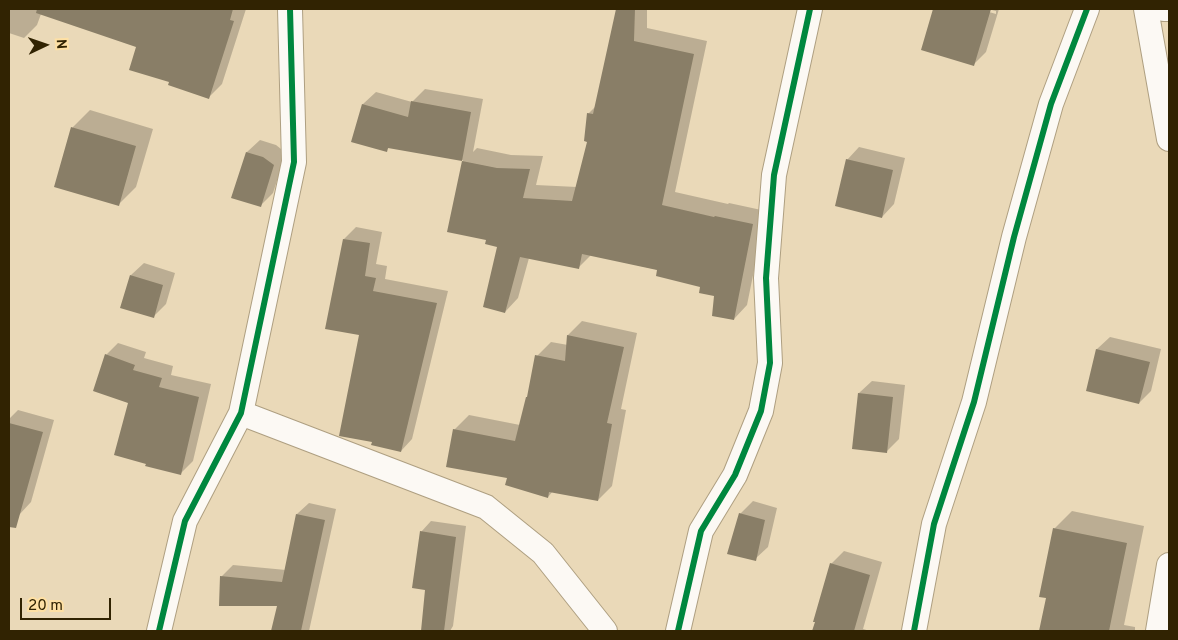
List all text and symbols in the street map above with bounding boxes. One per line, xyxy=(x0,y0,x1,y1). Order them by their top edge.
north arrow xyxy=(20,20,70,70)
text: N xyxy=(52,39,69,50)
scale bar xyxy=(22,588,114,620)
text: 20 m xyxy=(28,597,63,616)

